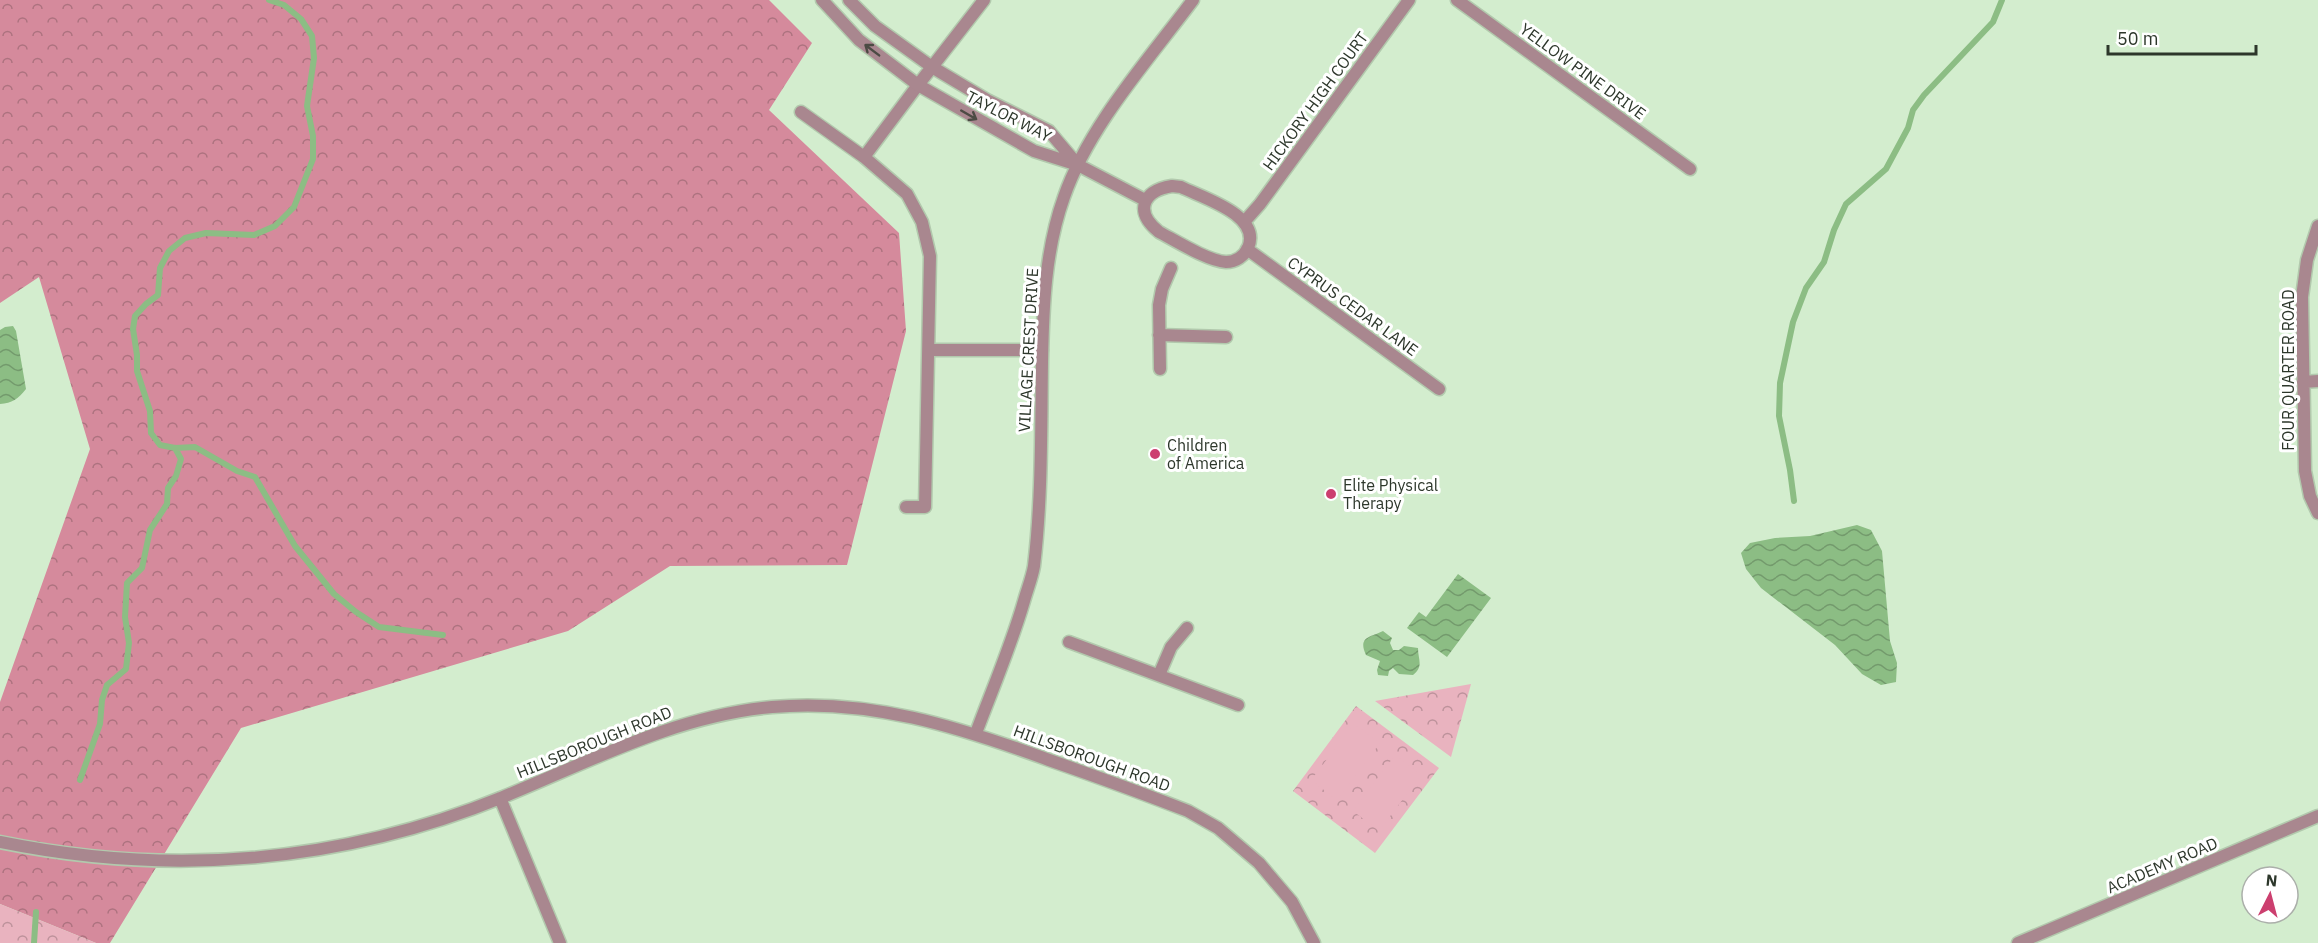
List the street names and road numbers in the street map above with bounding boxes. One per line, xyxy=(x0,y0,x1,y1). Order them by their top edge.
street label: YELLOW PINE DRIVE xyxy=(1516,19,1650,123)
street label: HICKORY HIGH COURT xyxy=(1258,28,1372,174)
street label: TAYLOR WAY xyxy=(963,86,1055,146)
street label: CYPRUS CEDAR LANE xyxy=(1284,252,1422,360)
street label: VILLAGE CREST DRIVE xyxy=(1014,267,1042,433)
street label: FOUR QUARTER ROAD xyxy=(2278,289,2298,451)
street label: HILLSBOROUGH ROAD xyxy=(514,702,674,782)
street label: HILLSBOROUGH ROAD xyxy=(1011,720,1173,796)
street label: ACADEMY ROAD xyxy=(2103,833,2221,897)

